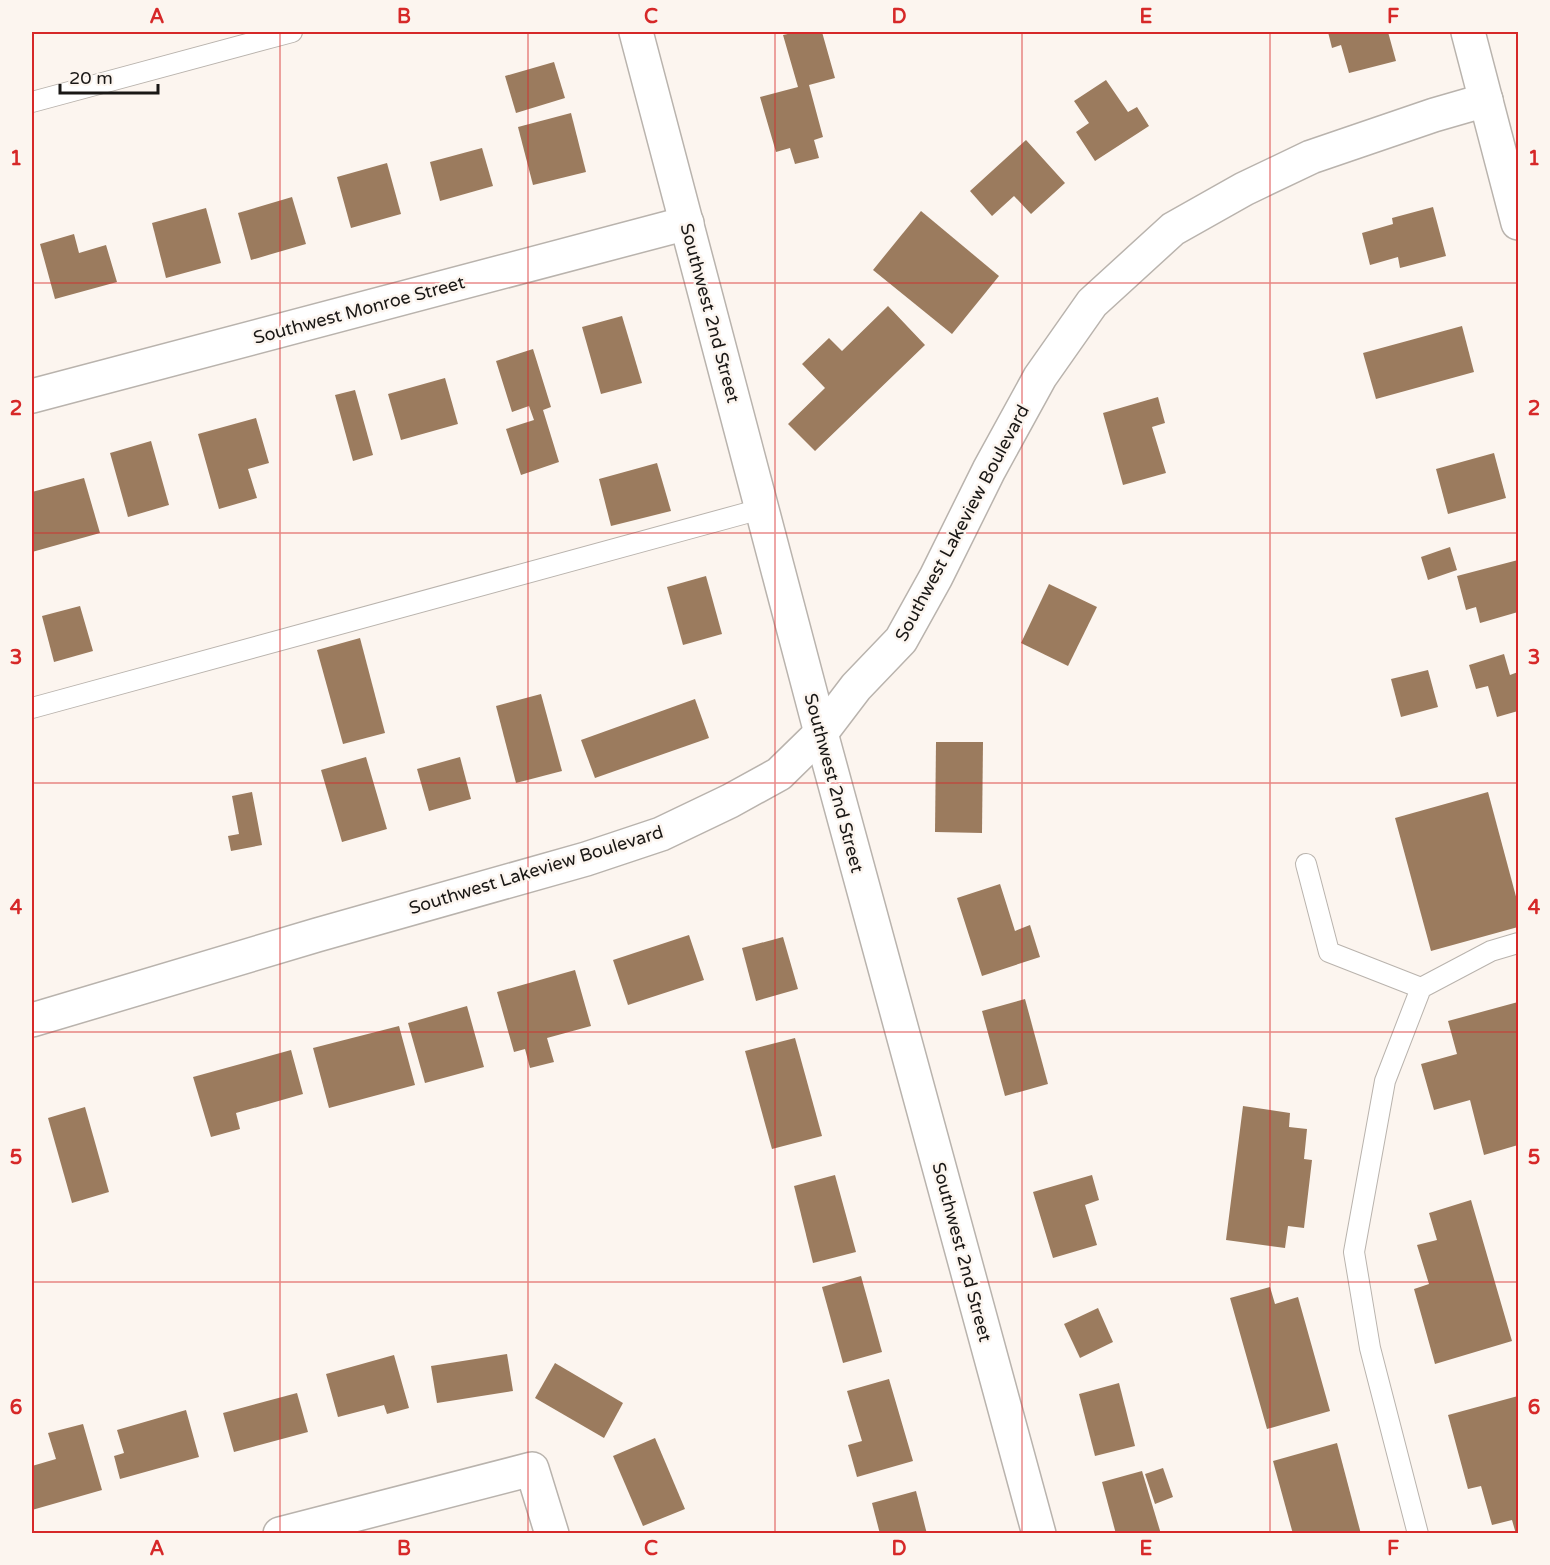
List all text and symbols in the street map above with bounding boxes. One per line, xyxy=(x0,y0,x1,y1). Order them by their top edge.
text: A xyxy=(150,5,165,29)
text: B xyxy=(397,5,411,29)
text: C xyxy=(644,5,658,29)
text: D xyxy=(891,5,907,29)
text: E xyxy=(1140,5,1153,29)
text: F xyxy=(1387,5,1399,29)
scale bar xyxy=(60,57,158,95)
text: 20 m xyxy=(69,67,113,89)
text: 1 xyxy=(10,147,22,171)
text: 1 xyxy=(1528,147,1540,171)
street label: Southwest 2nd Street xyxy=(675,221,745,405)
street label: Southwest Monroe Street xyxy=(251,271,467,349)
text: 2 xyxy=(10,397,22,421)
text: 2 xyxy=(1528,397,1540,421)
street label: Southwest Lakeview Boulevard xyxy=(890,401,1034,645)
text: 3 xyxy=(10,646,22,670)
text: 3 xyxy=(1528,646,1540,670)
street label: Southwest 2nd Street xyxy=(799,691,869,875)
street label: Southwest Lakeview Boulevard xyxy=(406,821,666,919)
text: 4 xyxy=(10,896,23,920)
text: 4 xyxy=(1528,896,1541,920)
text: 5 xyxy=(10,1146,22,1170)
text: 5 xyxy=(1528,1146,1540,1170)
street label: Southwest 2nd Street xyxy=(927,1160,997,1344)
text: 6 xyxy=(10,1396,22,1420)
text: 6 xyxy=(1528,1396,1540,1420)
text: A xyxy=(150,1537,165,1561)
text: B xyxy=(397,1537,411,1561)
text: C xyxy=(644,1537,658,1561)
text: D xyxy=(891,1537,907,1561)
text: E xyxy=(1140,1537,1153,1561)
text: F xyxy=(1387,1537,1399,1561)

